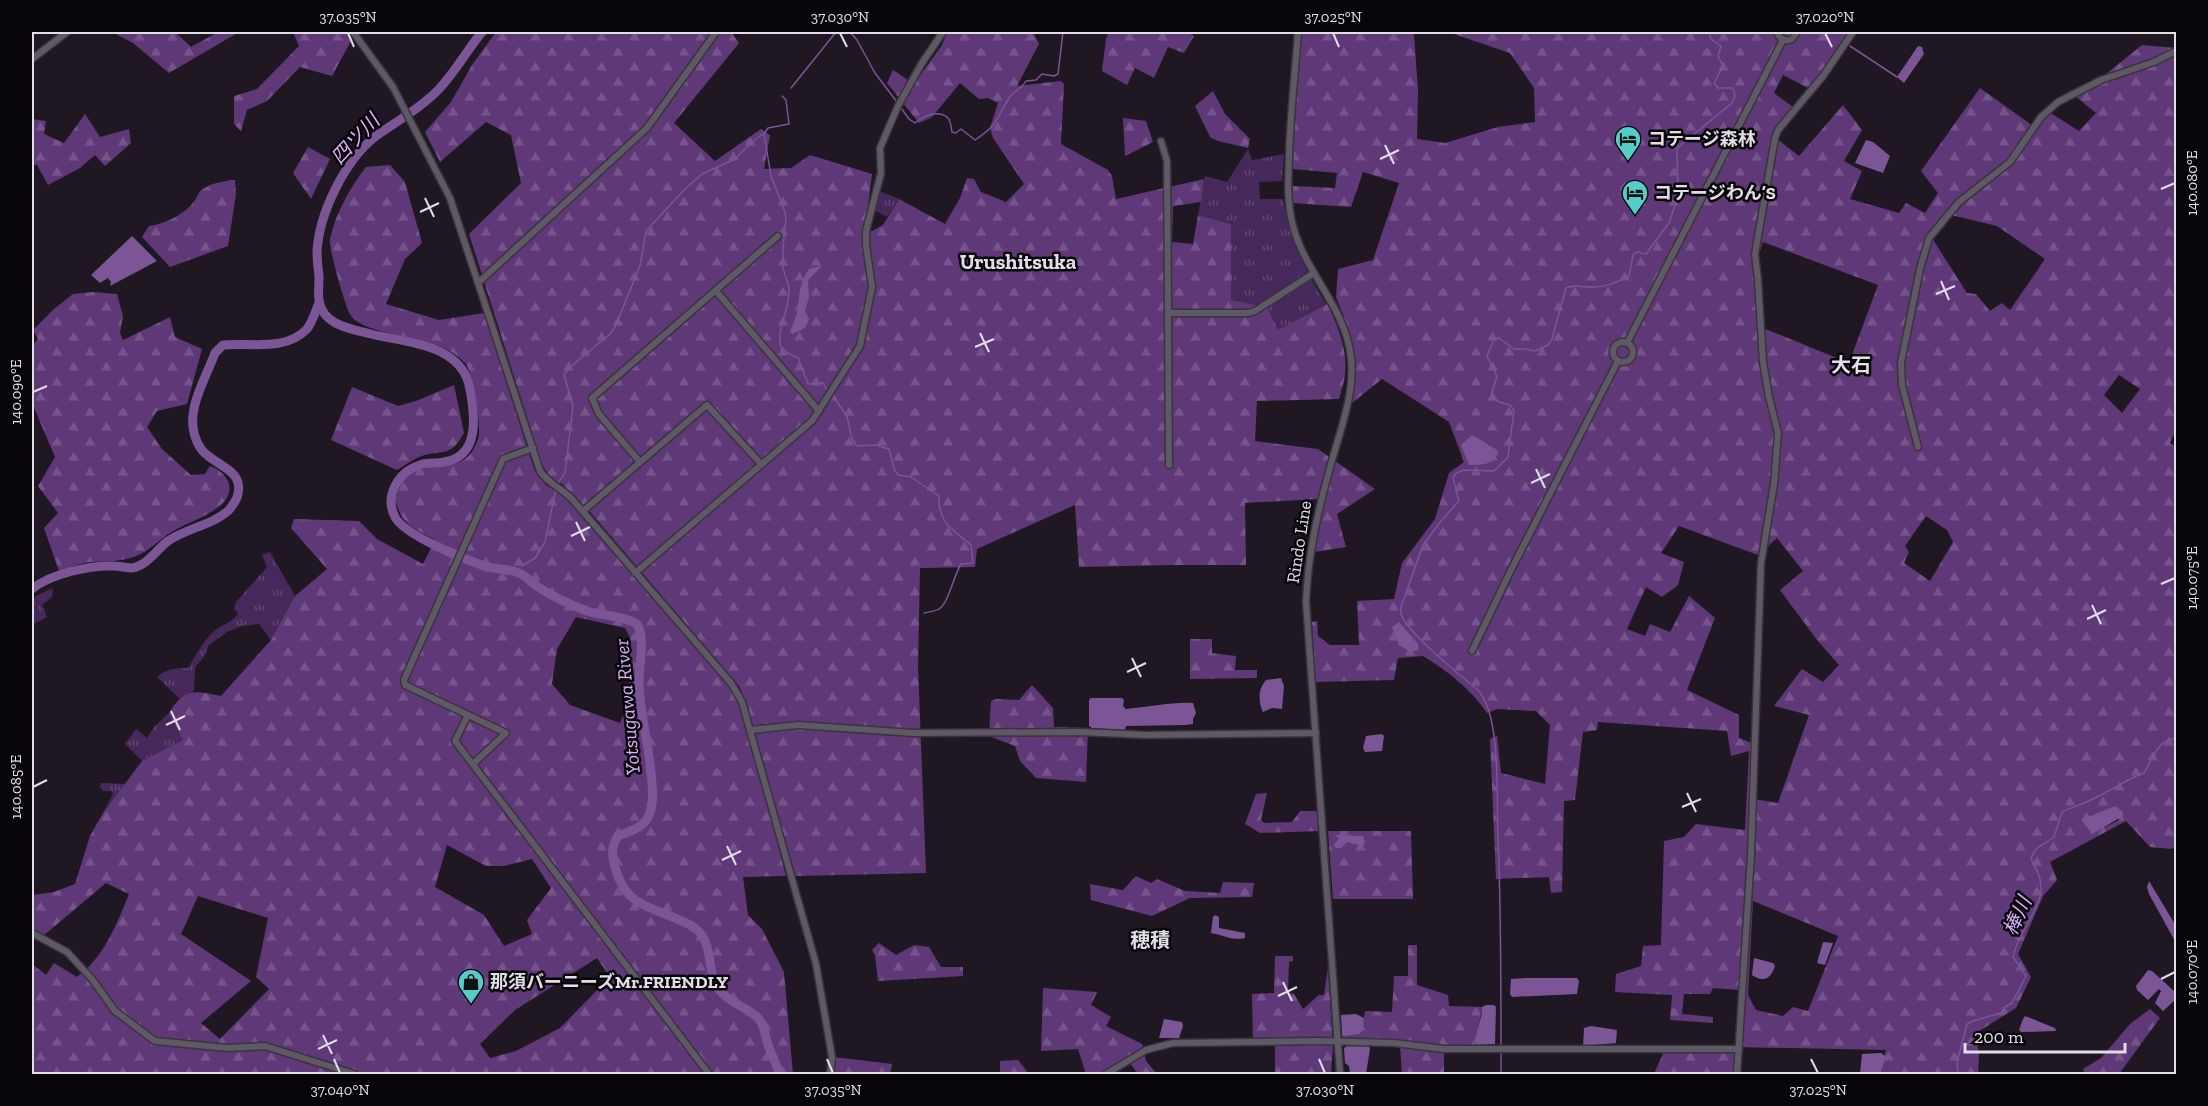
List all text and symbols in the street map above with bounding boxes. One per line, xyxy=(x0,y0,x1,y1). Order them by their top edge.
text: 37.035°N xyxy=(319,8,377,26)
text: 37.030°N xyxy=(811,8,869,26)
text: 37.025°N xyxy=(1304,8,1362,26)
text: 37.020°N xyxy=(1796,8,1854,26)
water label: 四ツ川 xyxy=(326,107,386,169)
hotel icon: コテージ森林 xyxy=(1613,124,1643,162)
place label: コテージ森林 xyxy=(1648,128,1756,150)
text: 140.080°E xyxy=(2183,150,2201,216)
hotel icon: コテージわん’S xyxy=(1620,178,1650,216)
place label: コテージわん’S xyxy=(1654,182,1776,204)
district label: Urushitsuka xyxy=(960,249,1077,274)
district label: 大石 xyxy=(1831,353,1871,377)
text: 140.090°E xyxy=(7,359,25,425)
street label: Rindo Line xyxy=(1282,499,1316,585)
text: 140.075°E xyxy=(2183,546,2201,610)
water label: Yotsugawa River xyxy=(609,638,645,776)
text: 140.085°E xyxy=(7,755,25,819)
water label: 棒川 xyxy=(1998,891,2037,939)
district label: 穂積 xyxy=(1130,928,1170,952)
text: 140.070°E xyxy=(2183,940,2201,1004)
shop icon: 那須バーニーズMr.FRIENDLY xyxy=(456,967,486,1005)
place label: 那須バーニーズMr.FRIENDLY xyxy=(490,971,729,993)
scale bar xyxy=(1965,1016,2126,1054)
text: 200 m xyxy=(1974,1026,2024,1048)
text: 37.040°N xyxy=(310,1081,370,1099)
text: 37.035°N xyxy=(804,1081,862,1099)
text: 37.030°N xyxy=(1296,1081,1354,1099)
text: 37.025°N xyxy=(1789,1081,1847,1099)

